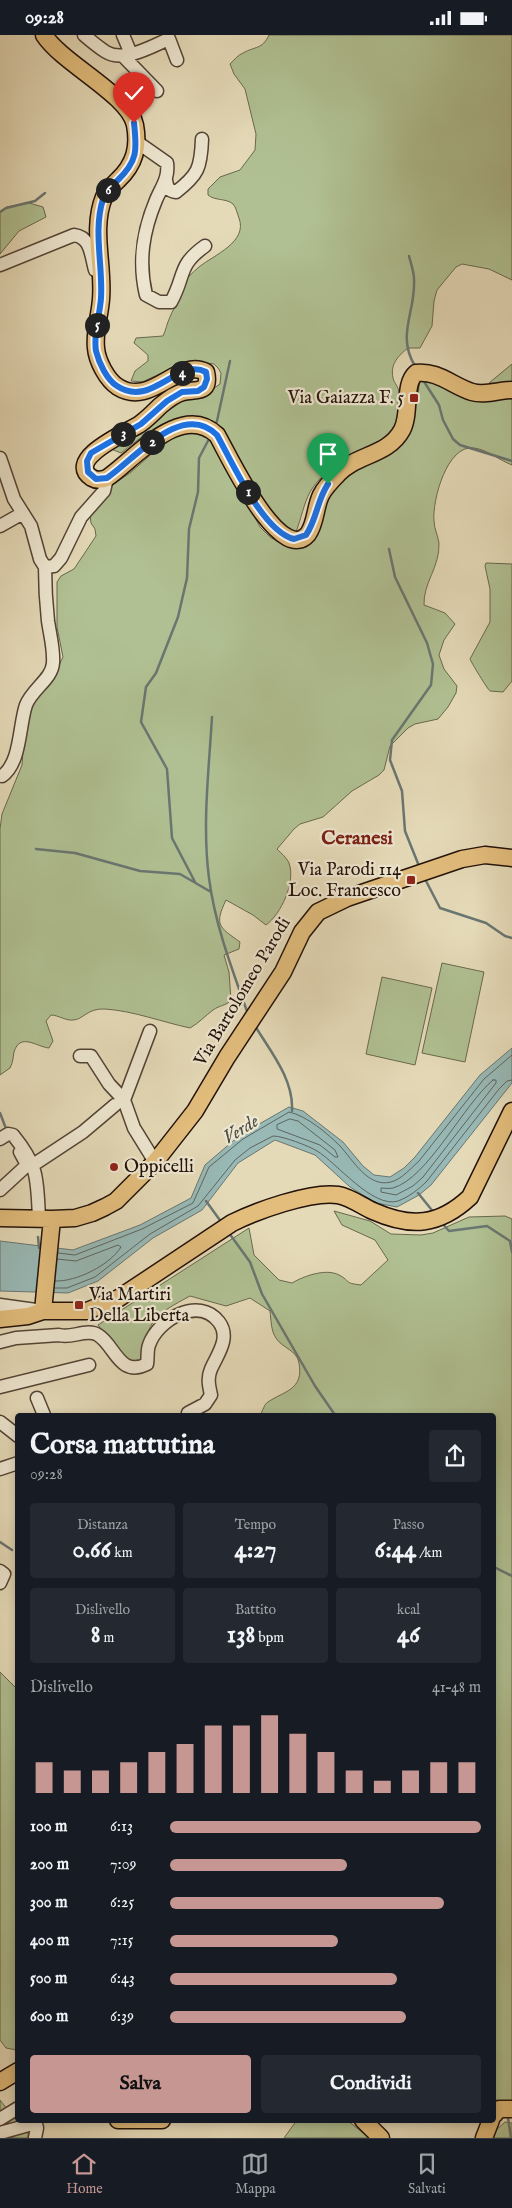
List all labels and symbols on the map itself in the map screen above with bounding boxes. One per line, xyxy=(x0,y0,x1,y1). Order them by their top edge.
pin xyxy=(113,72,155,123)
pin: 6 xyxy=(96,177,120,203)
pin: 5 xyxy=(84,313,110,337)
pin: 4 xyxy=(170,361,194,385)
place label: Via Gaiazza F. 5 xyxy=(287,387,404,410)
marker: Via Gaiazza F. 5 xyxy=(408,392,420,404)
pin: 3 xyxy=(110,421,136,447)
pin: 2 xyxy=(140,429,164,455)
pin xyxy=(307,433,349,484)
pin: 1 xyxy=(236,479,260,505)
district label: Ceranesi xyxy=(321,826,393,851)
place label: Via Parodi 114 Loc. Francesco xyxy=(288,859,401,903)
marker: Via Parodi 114 Loc. Francesco xyxy=(405,874,417,886)
street label: Via Bartolomeo Parodi xyxy=(189,913,297,1071)
water label: Verde xyxy=(218,1109,264,1150)
place label: Oppicelli xyxy=(124,1156,194,1179)
marker: Oppicelli xyxy=(108,1161,120,1173)
place label: Via Martiri Della Liberta xyxy=(88,1284,189,1328)
marker: Via Martiri Della Liberta xyxy=(73,1299,85,1311)

